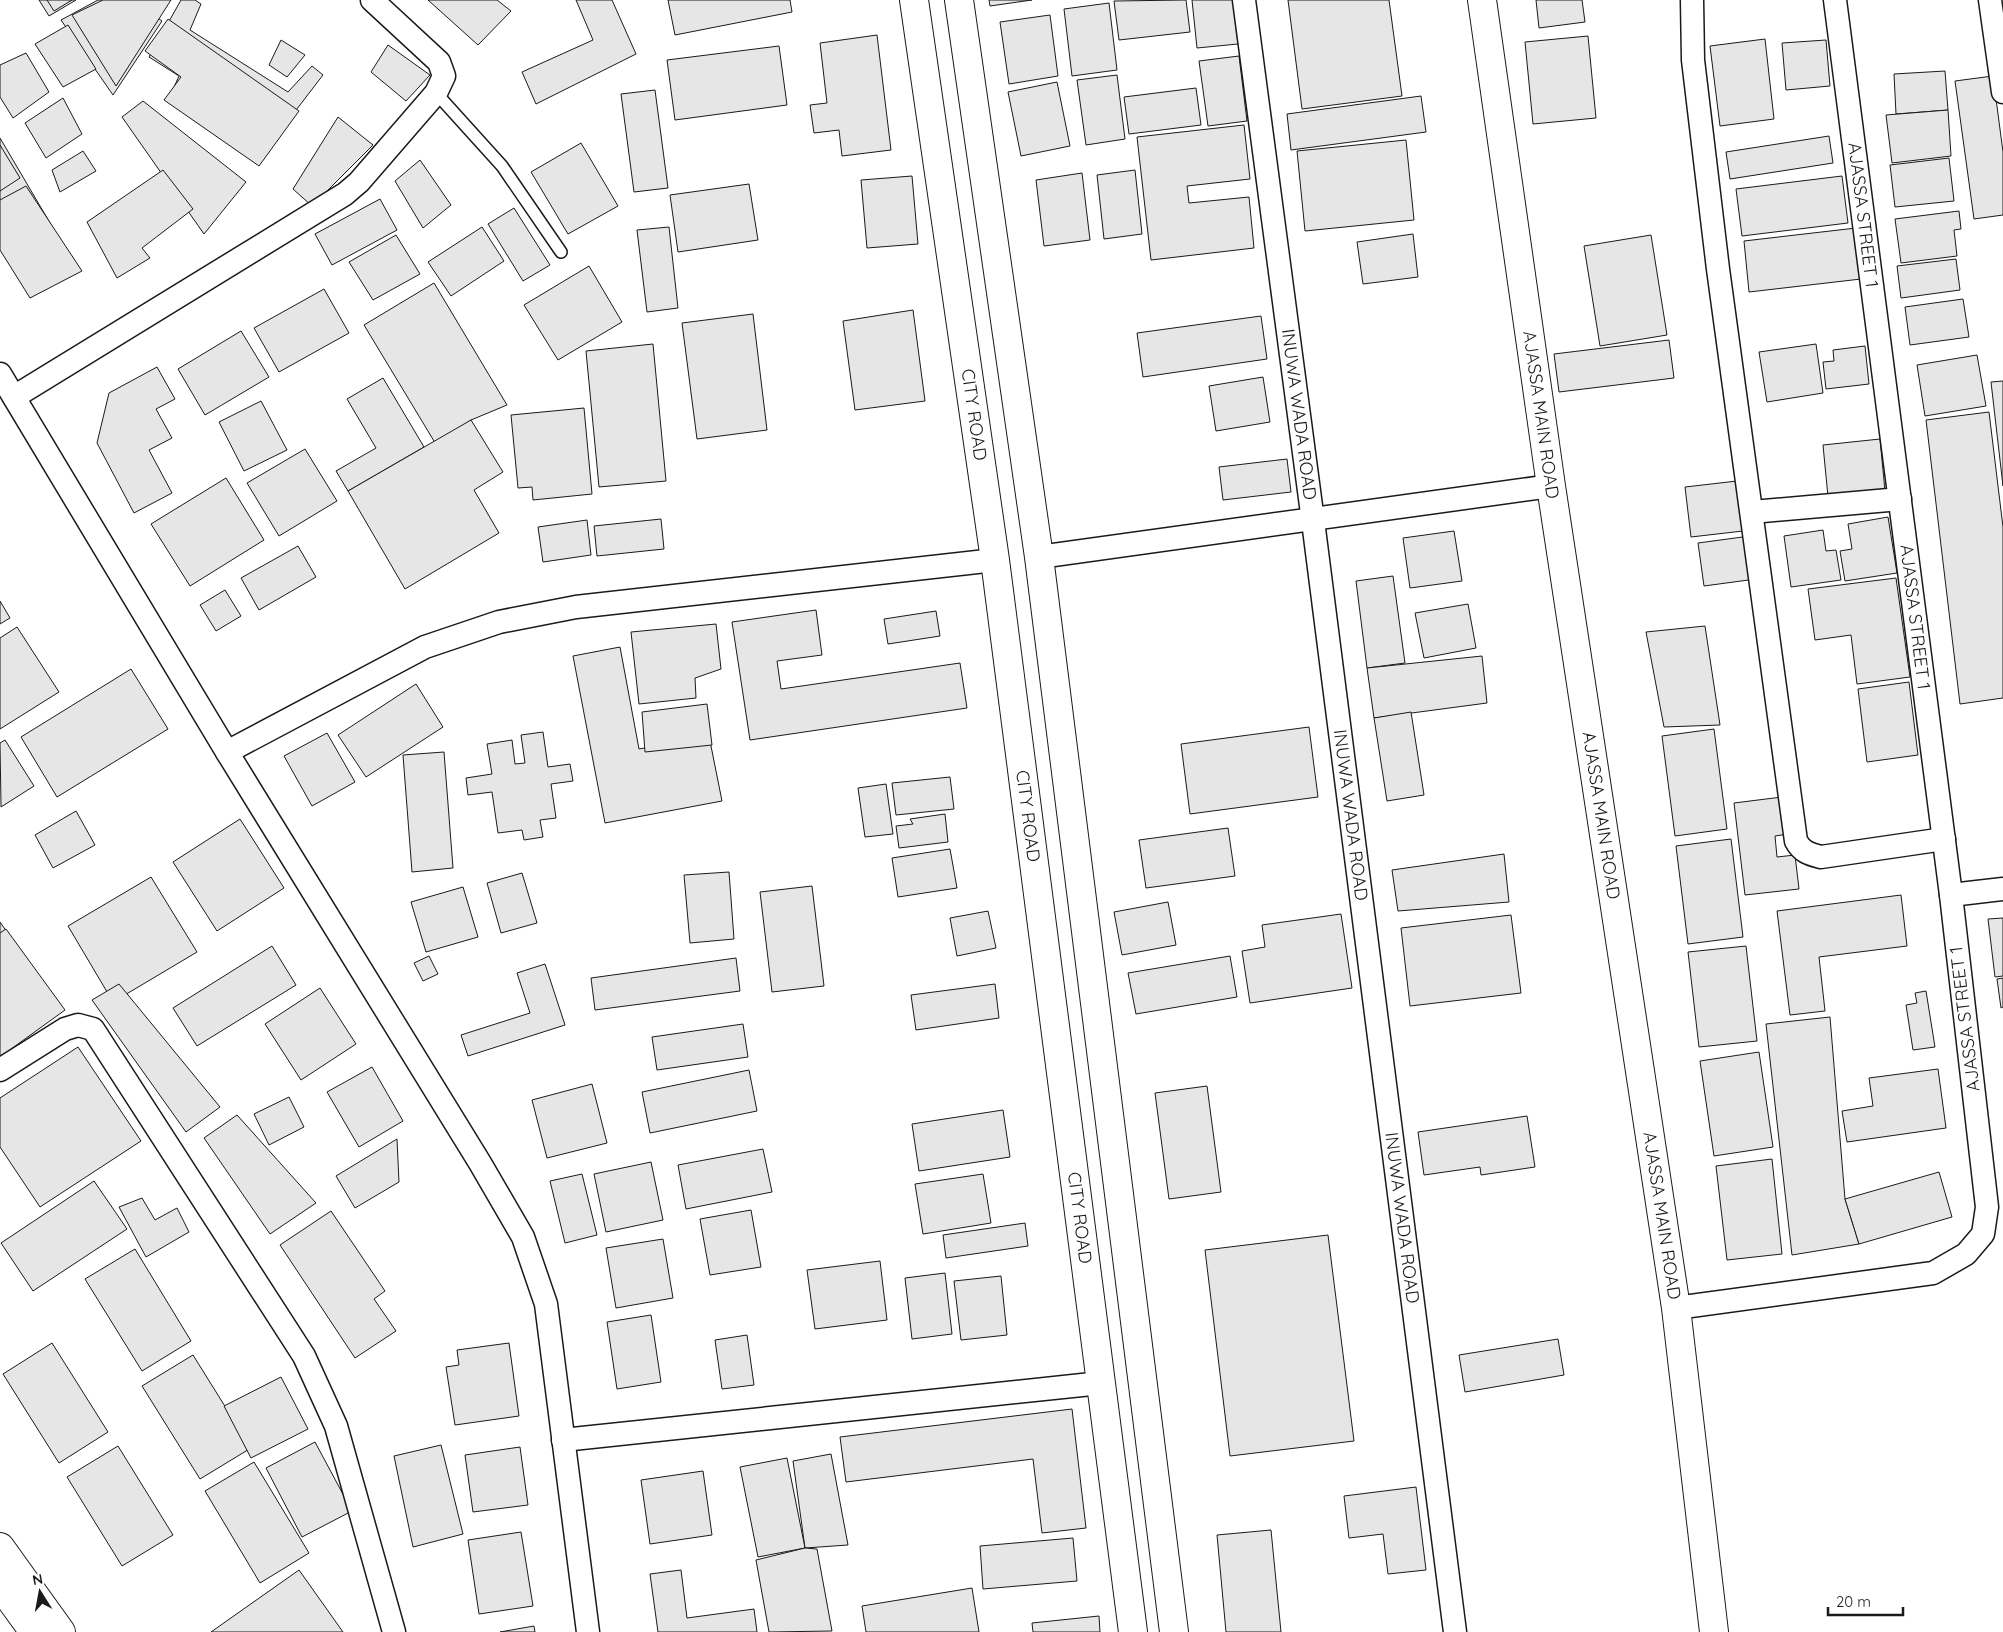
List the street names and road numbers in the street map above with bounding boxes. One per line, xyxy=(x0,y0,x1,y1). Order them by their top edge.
street label: AJASSA STREET 1 xyxy=(1843,141,1884,289)
street label: INUWA WADA ROAD xyxy=(1277,327,1322,501)
street label: AJASSA MAIN ROAD xyxy=(1518,329,1565,500)
street label: CITY ROAD xyxy=(956,367,992,462)
street label: AJASSA STREET 1 xyxy=(1895,543,1936,691)
street label: INUWA WADA ROAD xyxy=(1329,728,1373,902)
street label: AJASSA MAIN ROAD xyxy=(1577,730,1626,901)
street label: CITY ROAD xyxy=(1011,769,1046,863)
street label: AJASSA STREET 1 xyxy=(1944,945,1985,1093)
street label: AJASSA MAIN ROAD xyxy=(1638,1130,1687,1301)
street label: INUWA WADA ROAD xyxy=(1380,1131,1425,1305)
street label: CITY ROAD xyxy=(1063,1170,1097,1265)

